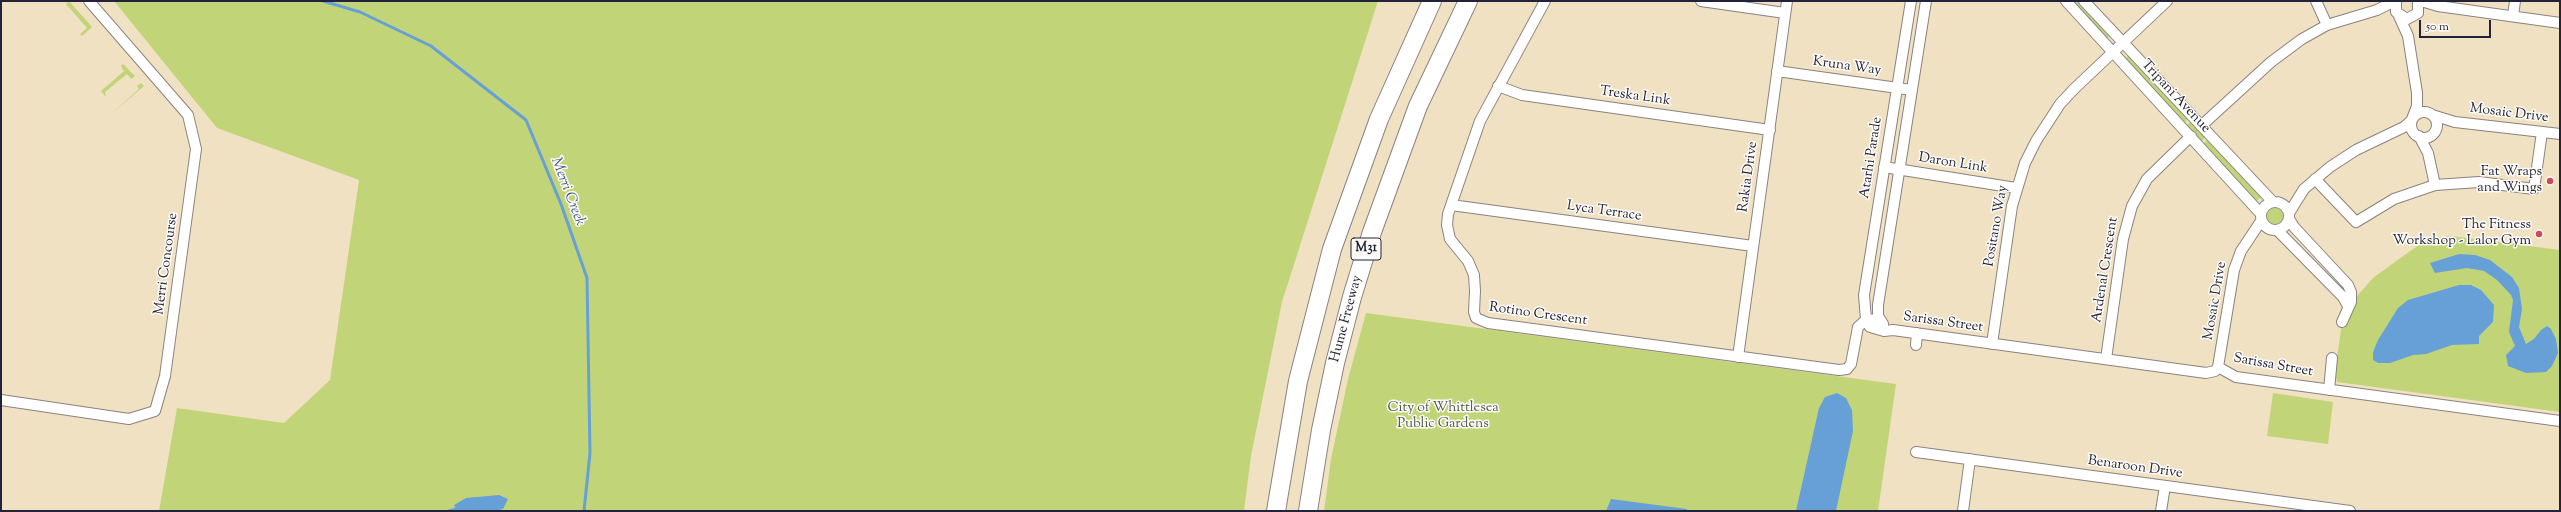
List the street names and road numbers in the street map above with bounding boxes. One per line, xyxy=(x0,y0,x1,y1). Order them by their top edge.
street label: Kruna Way xyxy=(1812,54,1882,80)
street label: Tripani Avenue xyxy=(2137,57,2213,137)
street label: Treska Link xyxy=(1599,84,1671,110)
street label: Mosaic Drive xyxy=(2469,101,2549,127)
street label: Atarhi Parade xyxy=(1857,116,1887,200)
street label: Rakia Drive xyxy=(1736,141,1762,213)
street label: Daron Link xyxy=(1917,150,1989,178)
street label: Positano Way xyxy=(1982,184,2012,268)
street label: Lyca Terrace xyxy=(1566,198,1642,226)
street label: Merri Concourse xyxy=(152,212,182,316)
street label: Ardenal Crescent xyxy=(2089,216,2123,324)
road number: M31 xyxy=(1351,238,1381,260)
street label: Mosaic Drive xyxy=(2201,261,2231,341)
street label: Hume Freeway xyxy=(1327,274,1367,364)
street label: Rotino Crescent xyxy=(1488,300,1588,330)
street label: Sarissa Street xyxy=(1902,309,1984,337)
street label: Sarissa Street xyxy=(2232,351,2314,381)
street label: Benaroon Drive xyxy=(2087,453,2183,483)

